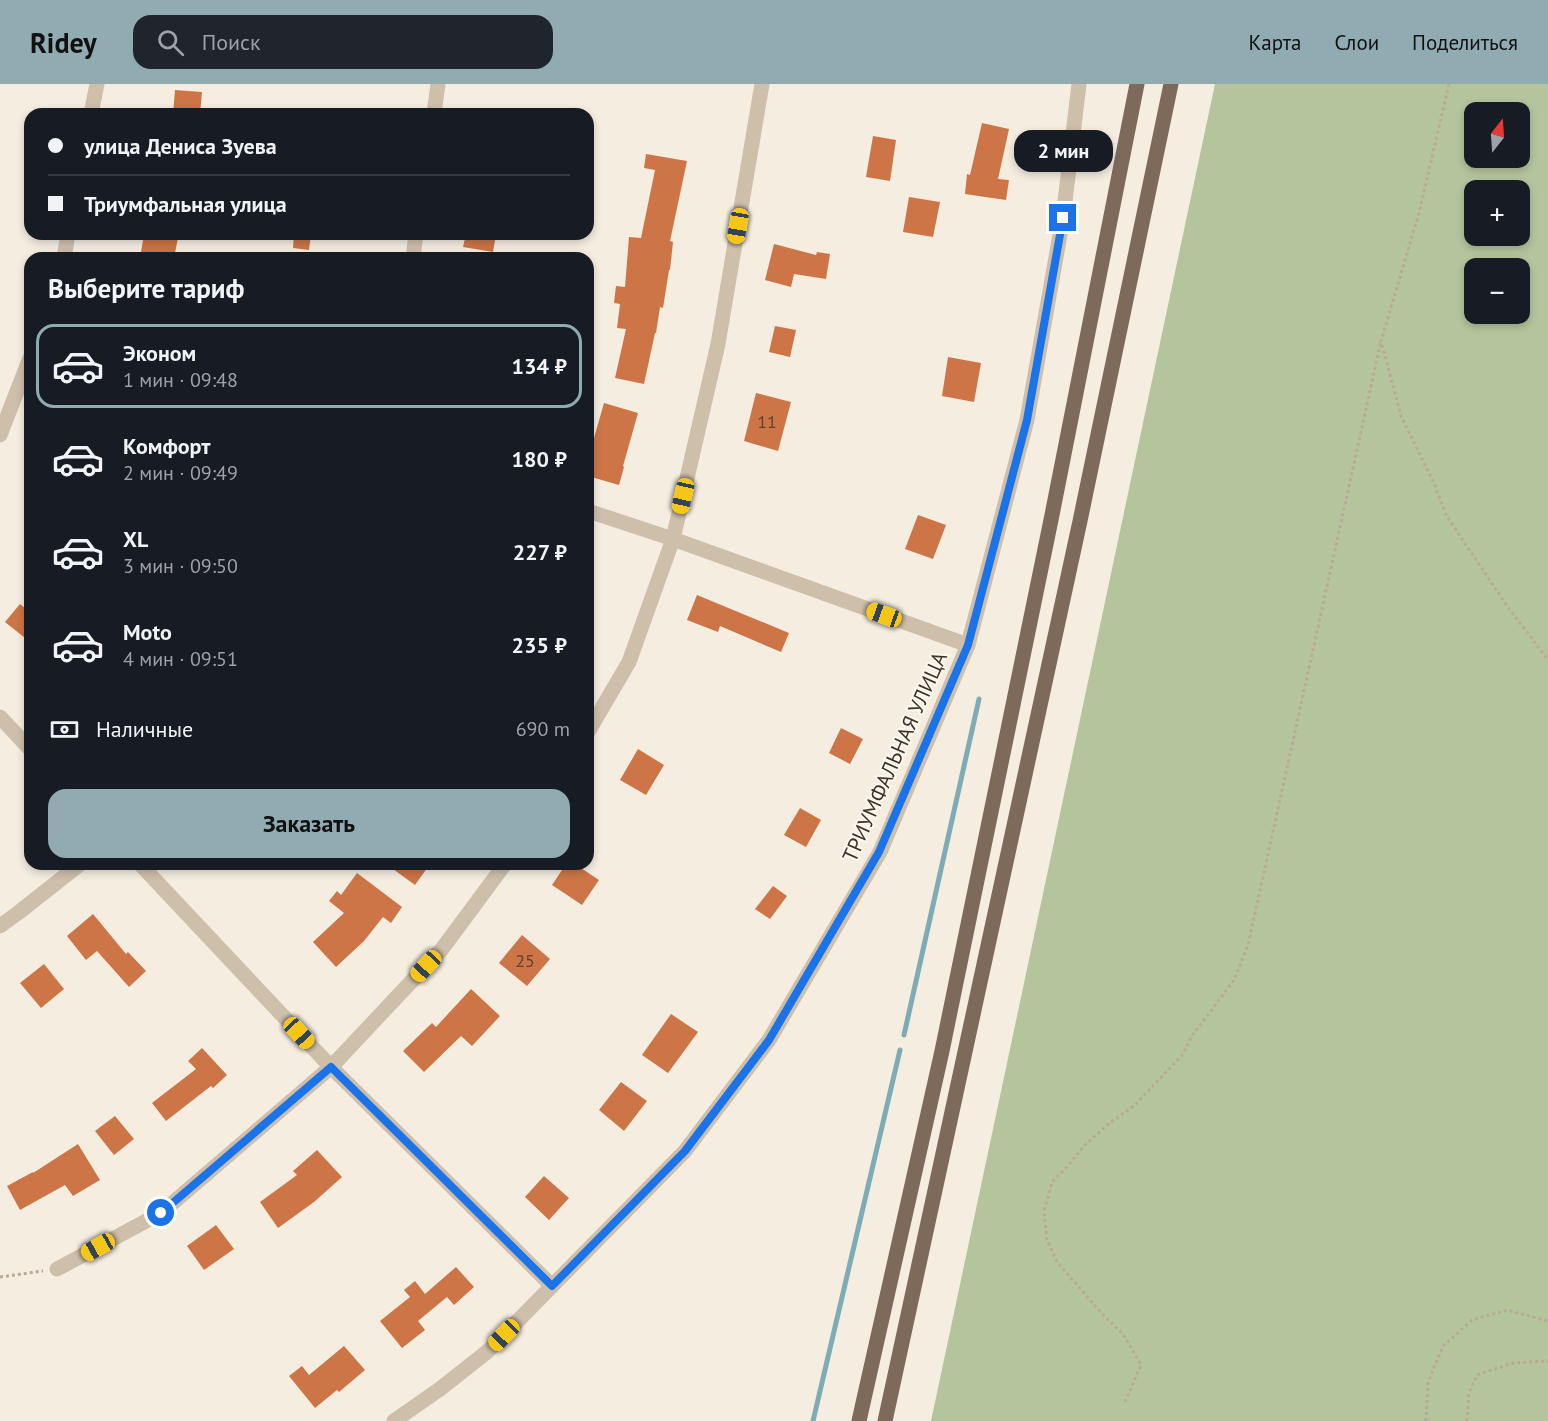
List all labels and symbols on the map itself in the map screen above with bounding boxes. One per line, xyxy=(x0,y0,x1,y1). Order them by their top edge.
north arrow xyxy=(1464,102,1530,168)
callout: 2 мин xyxy=(1014,131,1112,173)
route end xyxy=(1049,204,1076,231)
car xyxy=(726,207,750,245)
house number: 11 xyxy=(757,410,777,433)
car xyxy=(670,476,696,516)
car xyxy=(864,600,904,630)
street label: ТРИУМФАЛЬНАЯ УЛИЦА xyxy=(836,647,953,866)
car xyxy=(407,947,445,985)
house number: 25 xyxy=(515,949,535,972)
car xyxy=(280,1014,318,1052)
route start xyxy=(147,1199,174,1226)
car xyxy=(78,1230,118,1264)
car xyxy=(485,1316,523,1354)

